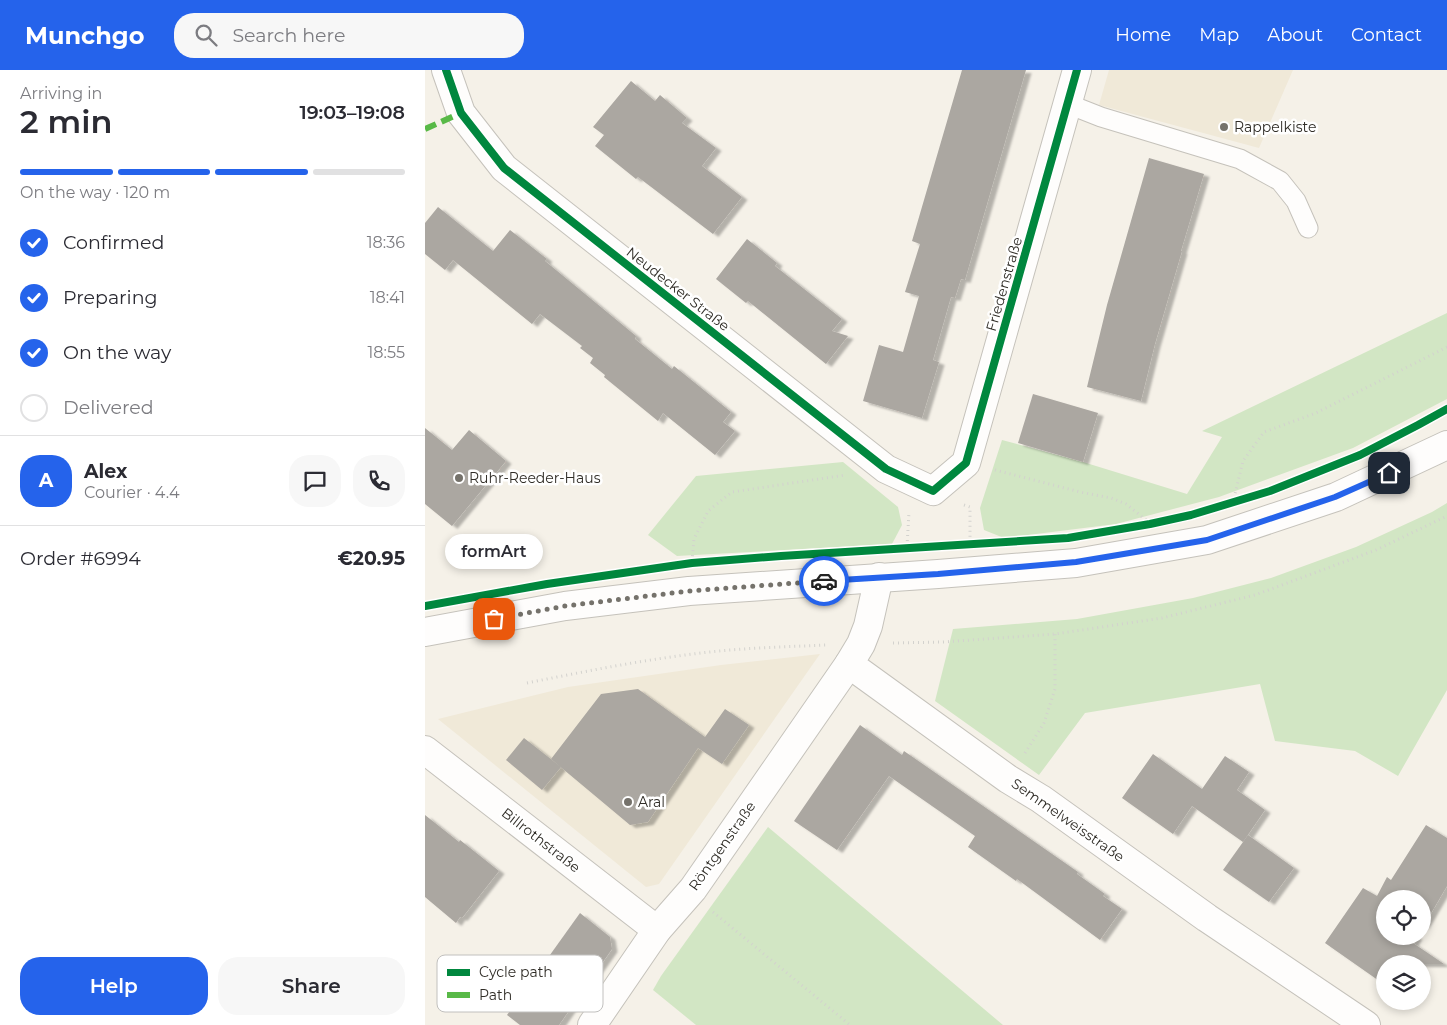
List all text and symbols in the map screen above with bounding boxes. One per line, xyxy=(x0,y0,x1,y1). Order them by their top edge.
search box xyxy=(174,13,524,58)
text: Munchgo xyxy=(25,21,144,50)
icon: search xyxy=(192,21,220,49)
text: Search here xyxy=(232,24,345,47)
text: Home xyxy=(1115,24,1171,46)
text: Map xyxy=(1199,24,1239,46)
text: About xyxy=(1267,24,1323,46)
text: Contact xyxy=(1351,24,1422,46)
text: Arriving in xyxy=(20,84,102,103)
text: 19:03–19:08 xyxy=(299,101,405,124)
text: 2 min xyxy=(20,102,112,141)
place label: Rappelkiste xyxy=(1234,118,1316,136)
marker: Rappelkiste xyxy=(1218,121,1230,133)
text: On the way · 120 m xyxy=(20,183,170,202)
icon: check xyxy=(20,229,48,257)
text: Confirmed xyxy=(63,231,164,254)
text: 18:36 xyxy=(367,233,405,252)
street label: Friedenstraße xyxy=(982,235,1026,333)
street label: Neudecker Straße xyxy=(623,243,733,335)
icon: check xyxy=(20,284,48,312)
text: Preparing xyxy=(63,286,158,309)
text: 18:41 xyxy=(370,288,405,307)
icon: check xyxy=(20,339,48,367)
text: On the way xyxy=(63,341,171,364)
text: 18:55 xyxy=(368,343,405,362)
text: Delivered xyxy=(63,396,154,419)
pin xyxy=(1368,452,1410,494)
button: chat xyxy=(289,455,341,507)
button: phone xyxy=(353,455,405,507)
icon: home xyxy=(1375,459,1403,487)
text: Alex xyxy=(84,460,127,483)
text: A xyxy=(39,469,53,492)
place label: Ruhr-Reeder-Haus xyxy=(469,469,601,487)
marker: Ruhr-Reeder-Haus xyxy=(453,472,465,484)
text: Courier · 4.4 xyxy=(84,483,180,502)
callout: formArt xyxy=(445,534,543,569)
text: formArt xyxy=(461,542,527,561)
text: Order #6994 xyxy=(20,547,141,570)
text: €20.95 xyxy=(337,547,405,570)
courier xyxy=(799,556,849,606)
icon: car xyxy=(810,567,838,595)
pin xyxy=(473,598,515,640)
icon: bag xyxy=(480,605,508,633)
street label: Semmelweisstraße xyxy=(1008,774,1128,866)
place label: Aral xyxy=(638,793,665,811)
marker: Aral xyxy=(622,796,634,808)
street label: Röntgenstraße xyxy=(685,798,759,894)
street label: Billrothstraße xyxy=(498,804,584,876)
map controls xyxy=(1376,890,1431,1010)
button: locate xyxy=(1376,890,1431,945)
legend xyxy=(437,955,603,1012)
button: layers xyxy=(1376,955,1431,1010)
button: Help xyxy=(20,957,208,1015)
button: Share xyxy=(218,957,405,1015)
text: Cycle path xyxy=(479,963,553,981)
text: Path xyxy=(479,986,512,1004)

